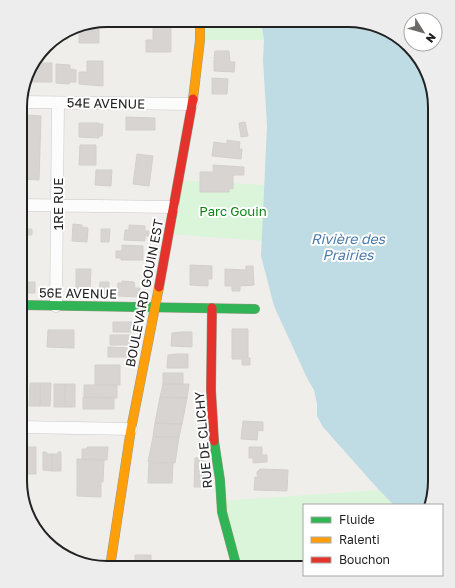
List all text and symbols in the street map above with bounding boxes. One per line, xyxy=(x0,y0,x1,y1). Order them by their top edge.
north arrow xyxy=(403,12,443,52)
text: N xyxy=(424,31,439,46)
street label: 54E AVENUE xyxy=(67,94,145,112)
street label: 1RE RUE xyxy=(50,178,66,230)
park label: Parc Gouin xyxy=(199,203,267,219)
street label: BOULEVARD GOUIN EST xyxy=(122,218,166,368)
water label: Rivière des Prairies xyxy=(311,230,386,263)
street label: 56E AVENUE xyxy=(39,284,117,302)
street label: RUE DE CLICHY xyxy=(191,390,215,489)
legend xyxy=(303,504,443,576)
text: Fluide xyxy=(339,512,375,527)
text: Ralenti xyxy=(339,532,380,547)
text: Bouchon xyxy=(339,552,390,567)

